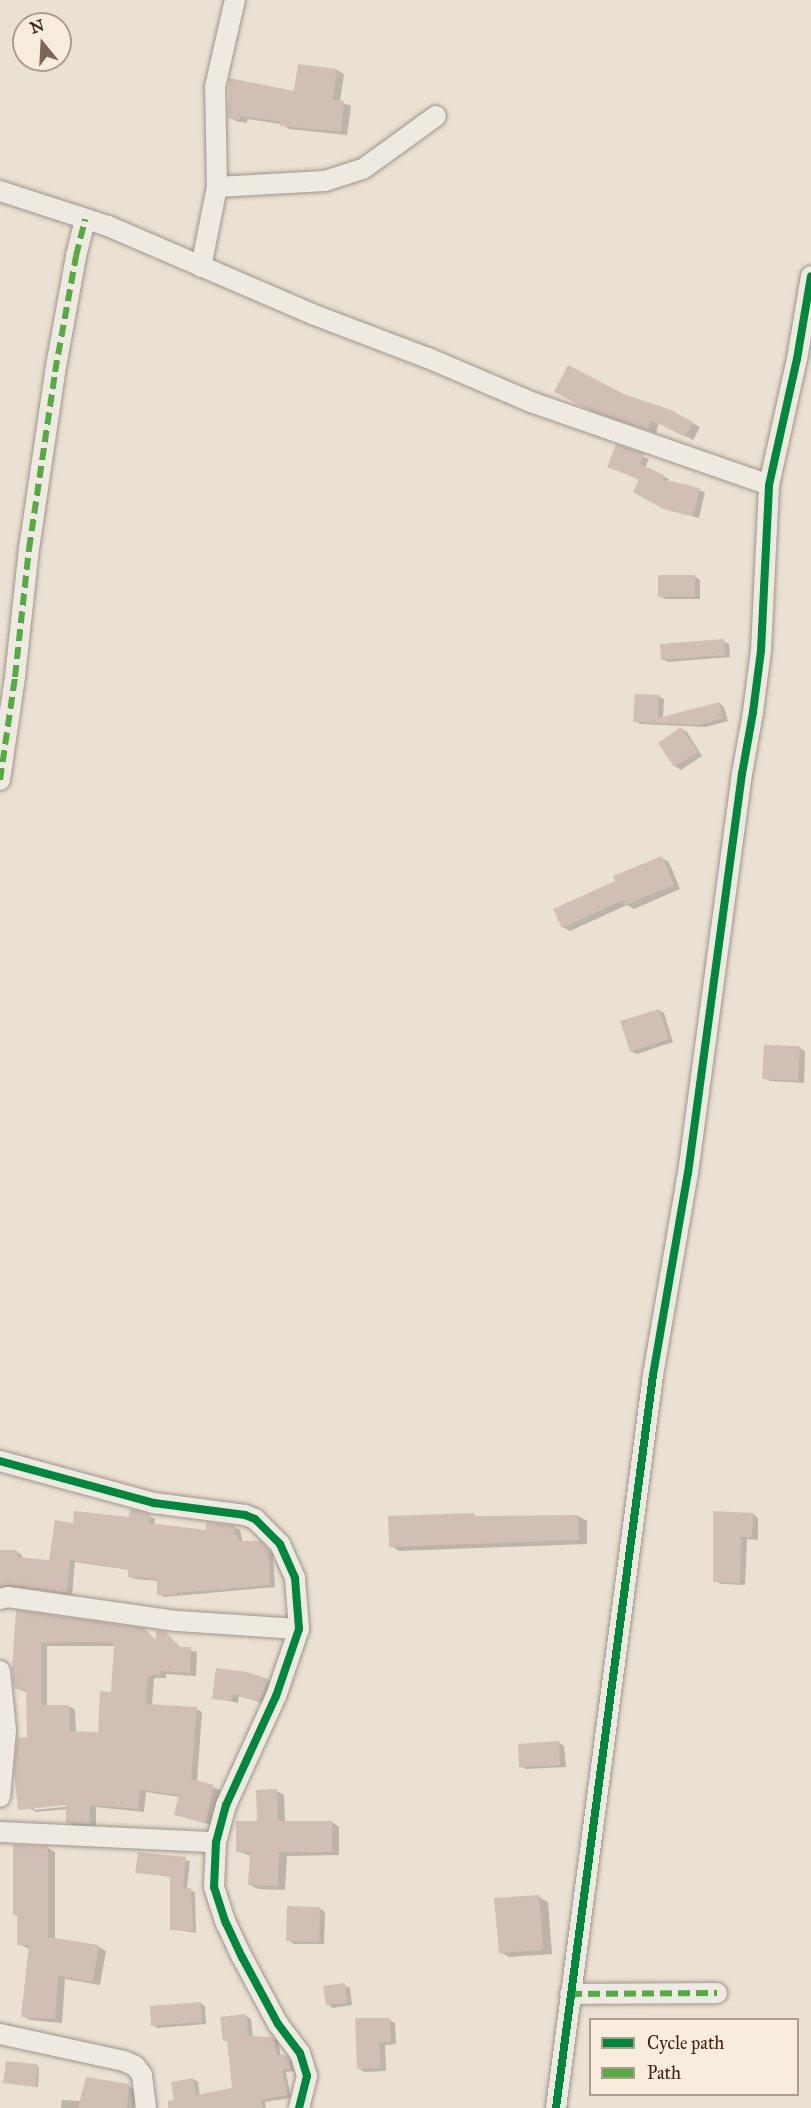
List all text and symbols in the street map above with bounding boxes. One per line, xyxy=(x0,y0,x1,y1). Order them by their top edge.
north arrow xyxy=(12,12,72,72)
text: N xyxy=(28,15,46,37)
legend xyxy=(589,2018,799,2096)
text: Cycle path xyxy=(647,2032,724,2054)
text: Path xyxy=(647,2062,681,2084)

